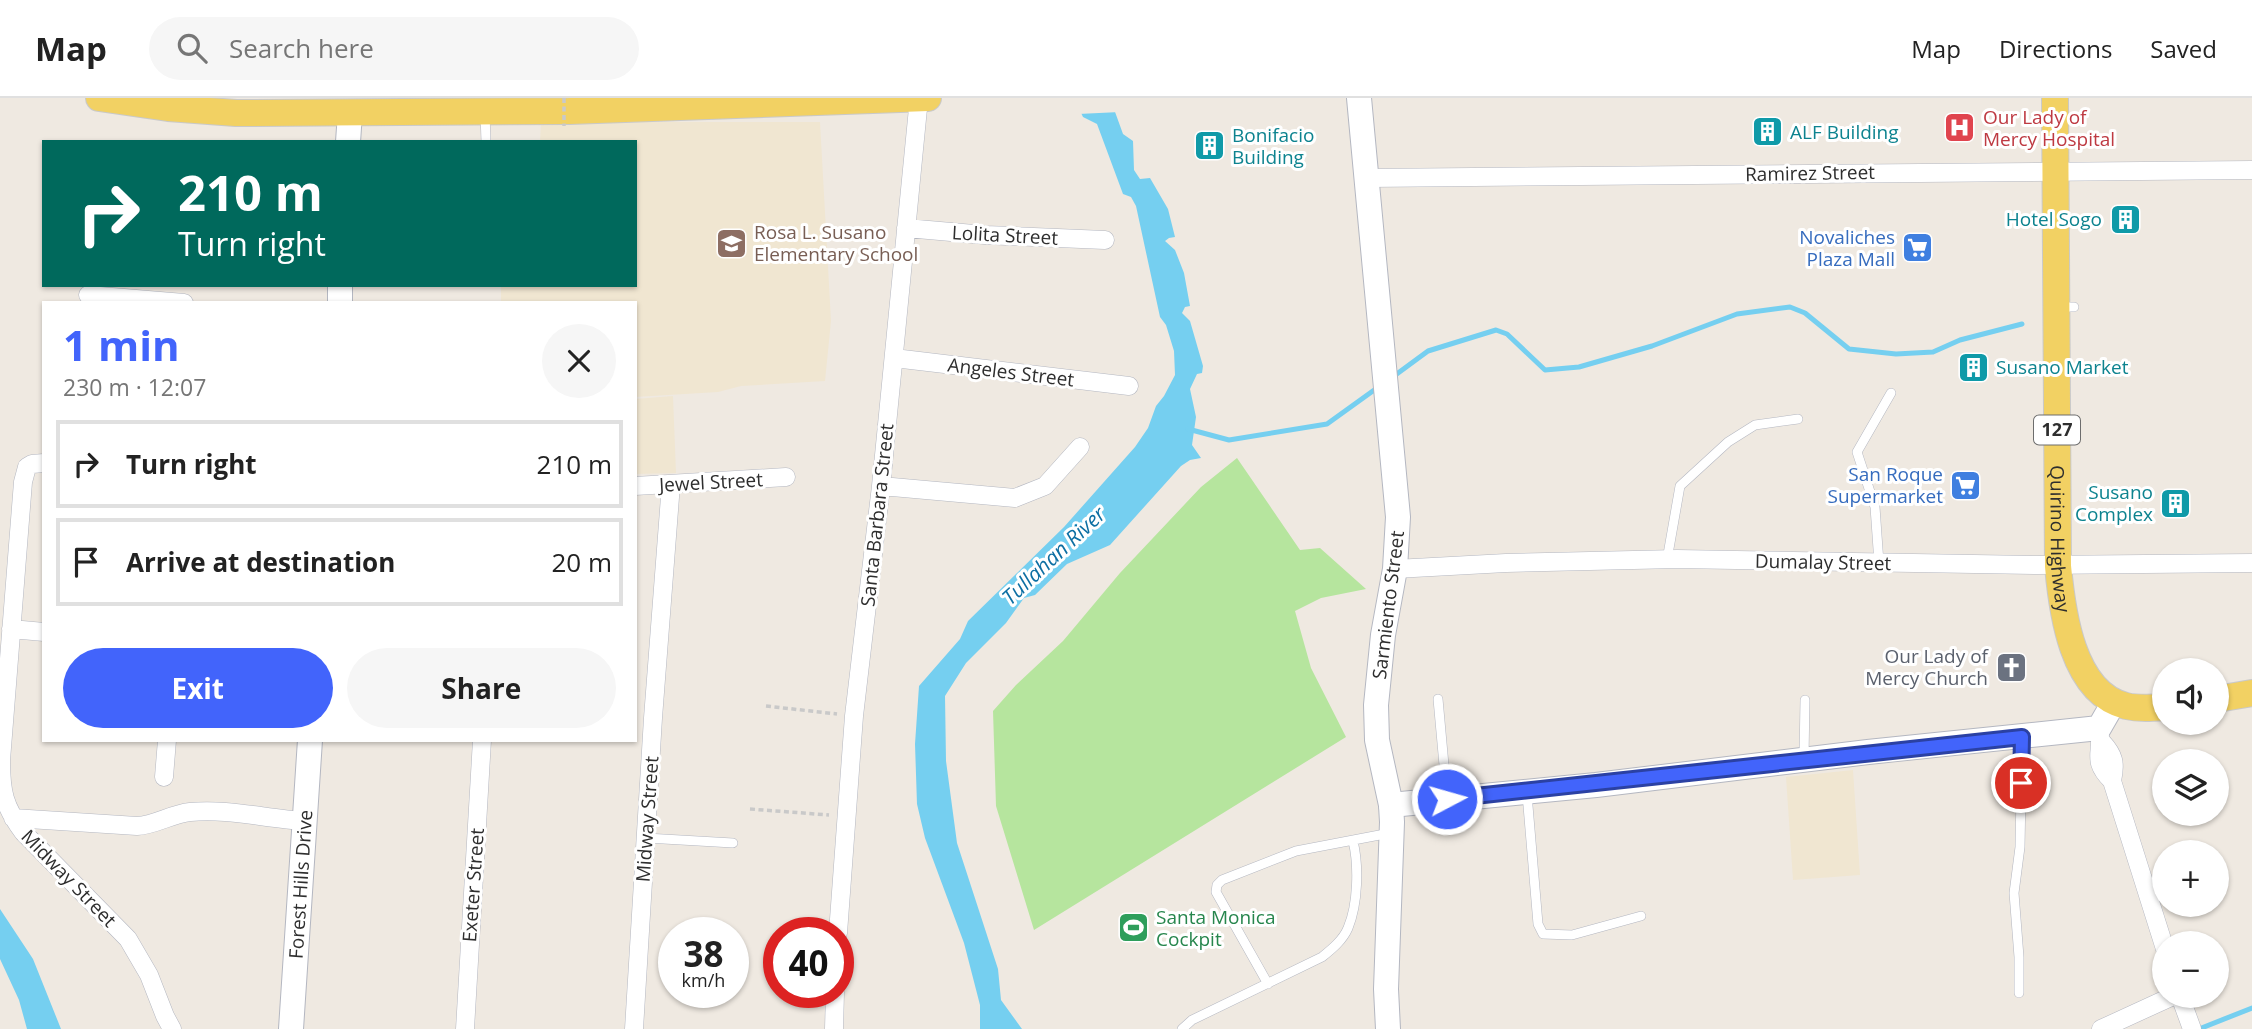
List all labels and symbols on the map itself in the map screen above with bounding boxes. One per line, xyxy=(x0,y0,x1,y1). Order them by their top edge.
place label: Our Lady of Mercy Hospital xyxy=(1983,104,2115,152)
hospital icon: Our Lady of Mercy Hospital xyxy=(1943,111,1977,145)
building icon: ALF Building xyxy=(1750,115,1784,149)
place label: ALF Building xyxy=(1790,119,1899,145)
place label: Bonifacio Building xyxy=(1232,122,1314,170)
building icon: Bonifacio Building xyxy=(1192,129,1226,163)
street label: Ramirez Street xyxy=(1745,159,1875,187)
building icon: Hotel Sogo xyxy=(2108,202,2142,236)
place label: Hotel Sogo xyxy=(2006,206,2102,232)
place label: Rosa L. Susano Elementary School xyxy=(754,219,918,267)
street label: Lolita Street xyxy=(951,219,1059,251)
place label: Novaliches Plaza Mall xyxy=(1799,224,1895,272)
school or university icon: Rosa L. Susano Elementary School xyxy=(714,226,748,260)
supermarket icon: Novaliches Plaza Mall xyxy=(1901,231,1935,265)
building icon: Susano Market xyxy=(1956,350,1990,384)
street label: Angeles Street xyxy=(946,351,1076,393)
place label: Susano Market xyxy=(1996,354,2129,380)
road number: 127 xyxy=(2034,416,2080,444)
street label: Santa Barbara Street xyxy=(854,422,900,608)
place label: San Roque Supermarket xyxy=(1828,461,1943,509)
street label: Quirino Highway xyxy=(2044,465,2077,615)
street label: Jewel Street xyxy=(656,466,764,498)
supermarket icon: San Roque Supermarket xyxy=(1949,468,1983,502)
place label: Susano Complex xyxy=(2075,479,2153,527)
building icon: Susano Complex xyxy=(2159,486,2193,520)
water label: Tullahan River xyxy=(995,499,1112,611)
street label: Sarmiento Street xyxy=(1366,529,1410,681)
street label: Dumalay Street xyxy=(1755,548,1892,576)
place label: Our Lady of Mercy Church xyxy=(1865,643,1990,691)
church icon: Our Lady of Mercy Church xyxy=(1994,650,2028,684)
pin xyxy=(1991,753,2051,813)
street label: Midway Street xyxy=(630,755,664,883)
position arrow xyxy=(1410,762,1484,836)
street label: Forest Hills Drive xyxy=(283,809,318,960)
street label: Midway Street xyxy=(16,824,122,933)
street label: Exeter Street xyxy=(456,827,490,943)
place label: Santa Monica Cockpit xyxy=(1156,904,1276,952)
sports icon: Santa Monica Cockpit xyxy=(1116,911,1150,945)
speed limit sign: 40 xyxy=(763,917,854,1008)

